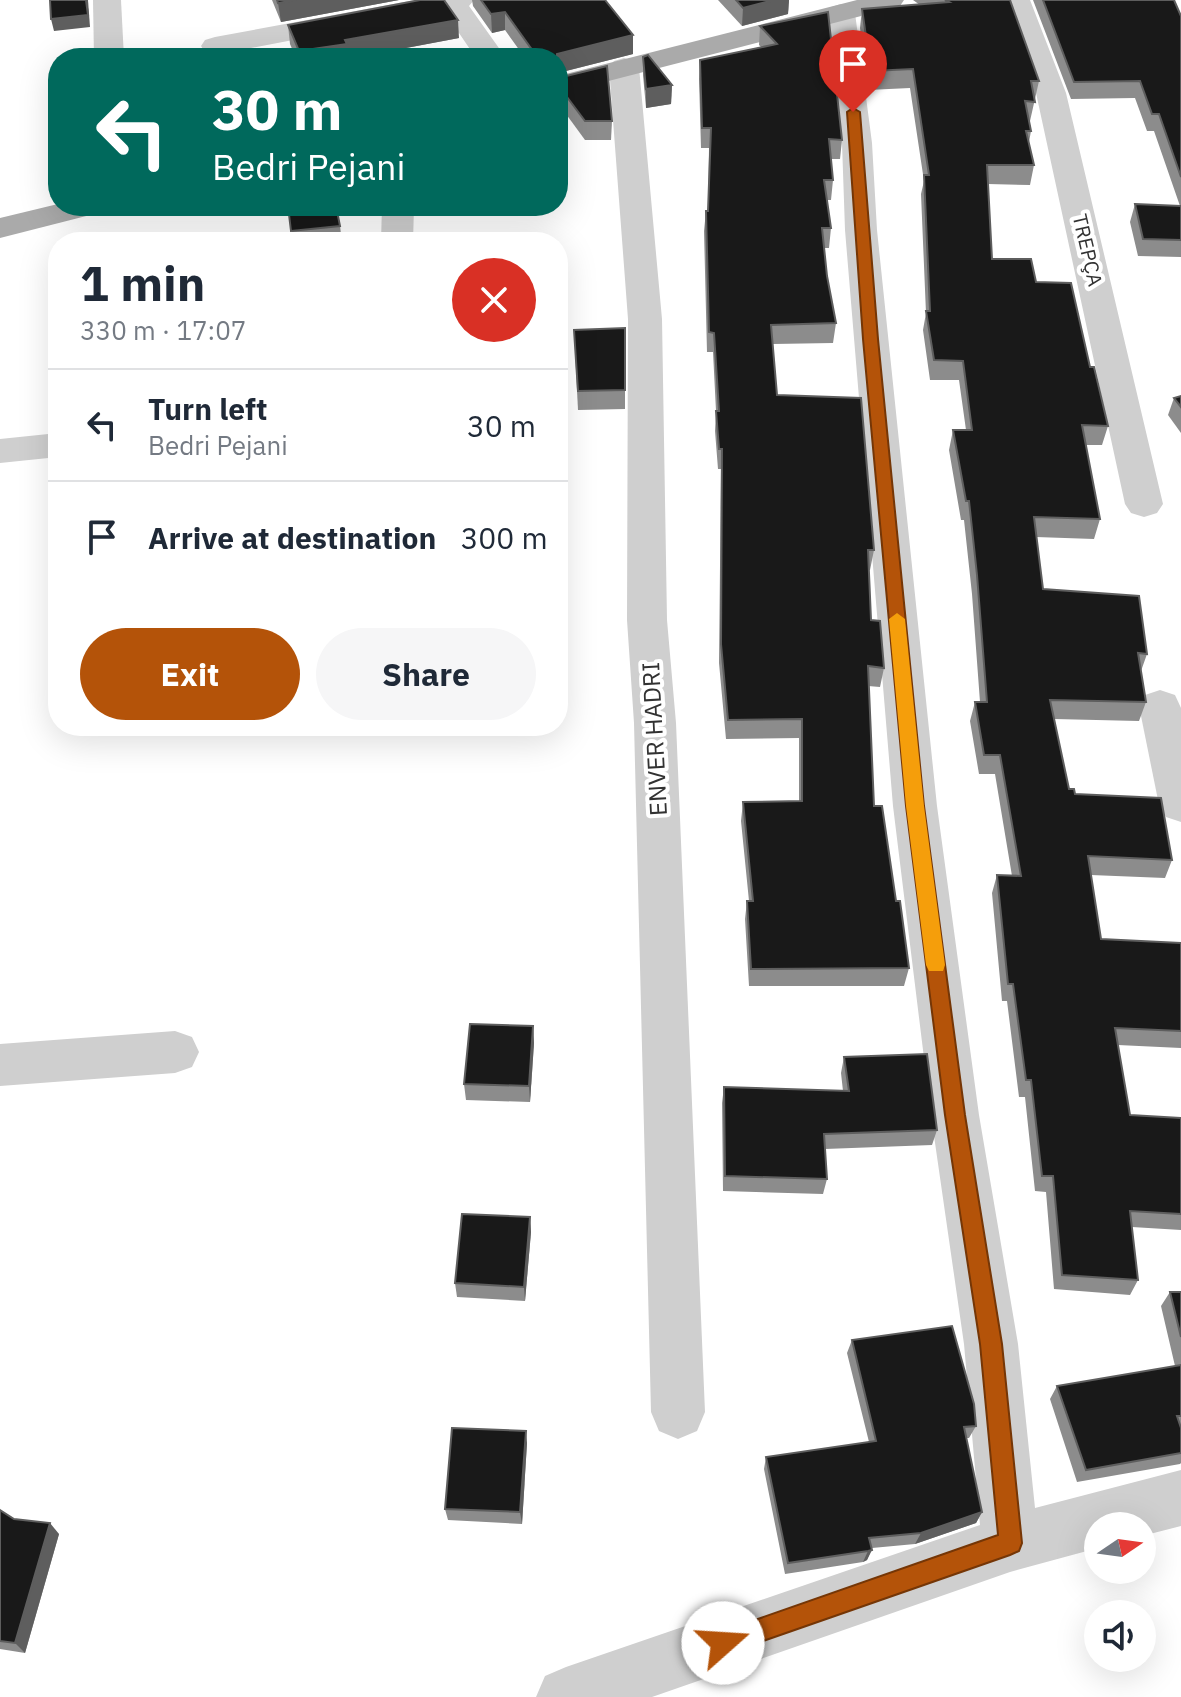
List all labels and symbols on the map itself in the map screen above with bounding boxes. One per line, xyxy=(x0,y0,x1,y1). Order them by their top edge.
pin xyxy=(819,30,887,112)
street label: TREPÇA xyxy=(1067,211,1109,289)
street label: ENVER HADRI xyxy=(634,661,674,817)
north arrow xyxy=(1084,1512,1156,1584)
position arrow xyxy=(681,1601,765,1685)

